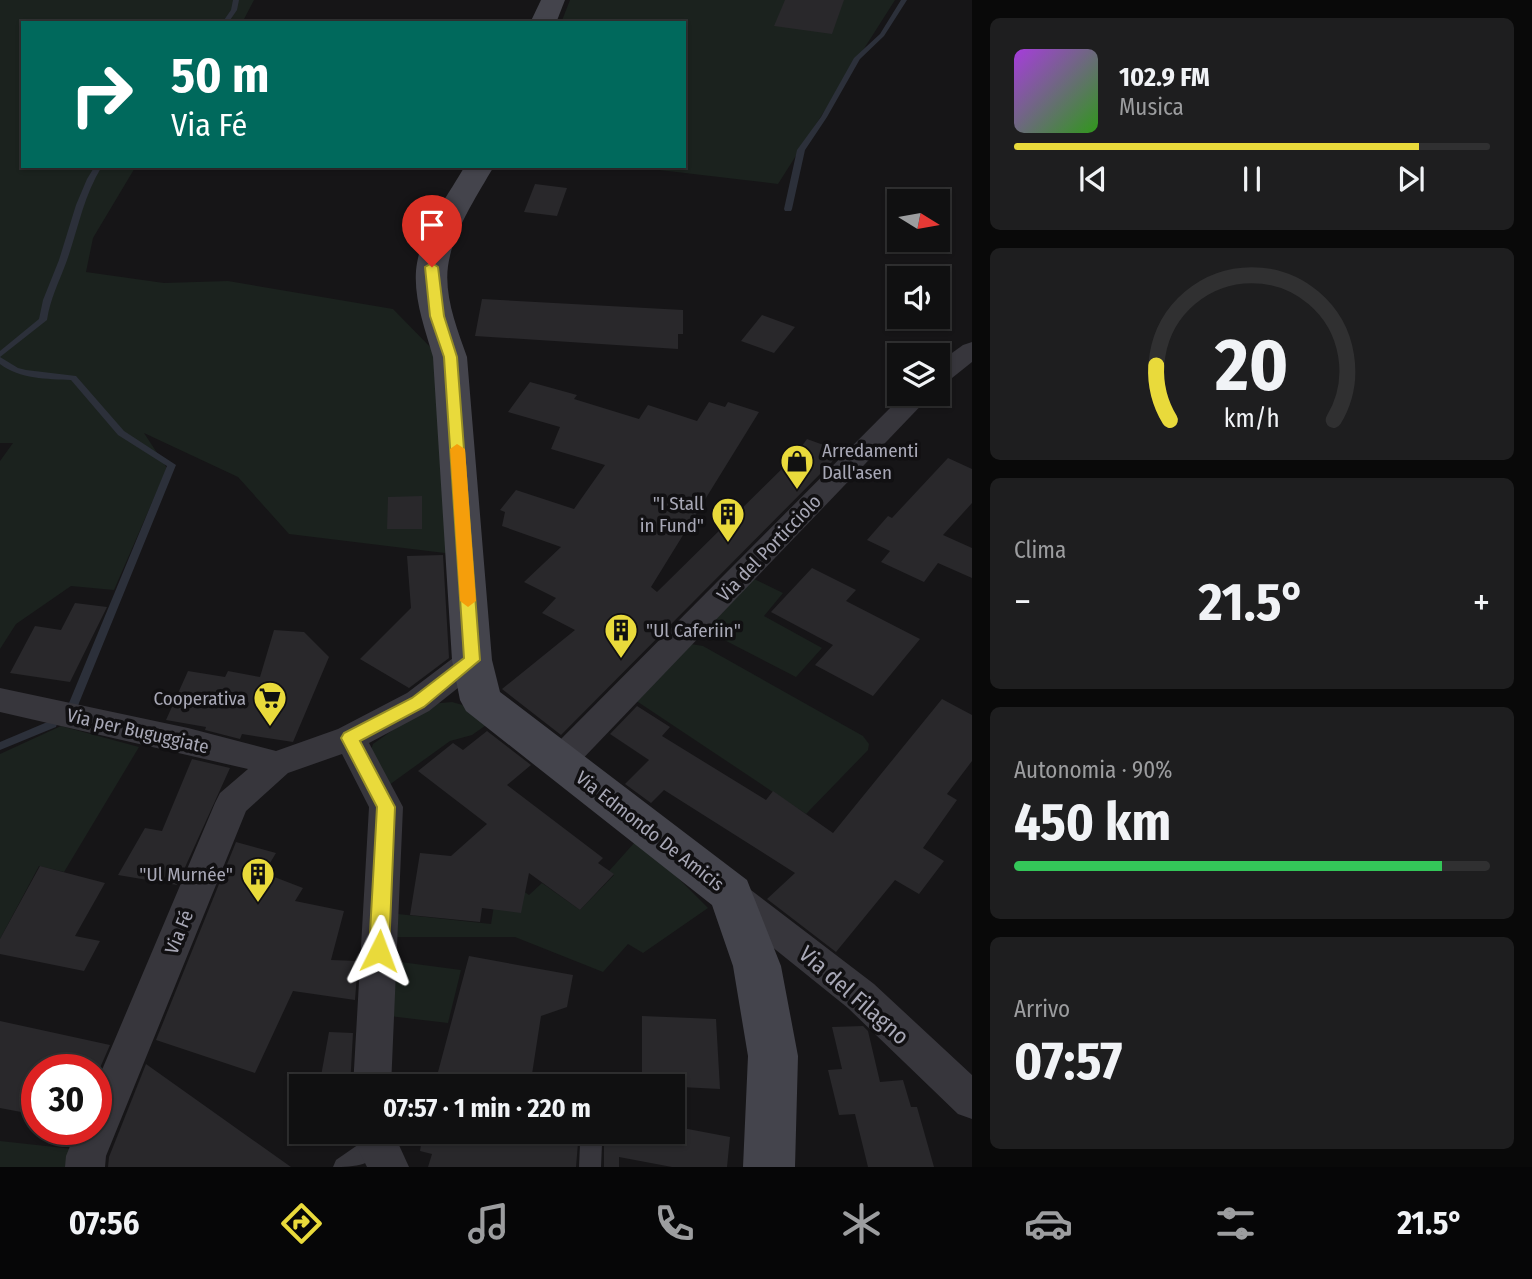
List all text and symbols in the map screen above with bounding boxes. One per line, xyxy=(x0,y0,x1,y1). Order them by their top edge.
text: 50 m xyxy=(171,46,269,105)
icon: right xyxy=(56,49,147,140)
text: 102.9 FM xyxy=(1119,62,1210,93)
text: Musica xyxy=(1119,93,1184,121)
text: Via Fé xyxy=(171,106,247,144)
icon: previous xyxy=(1074,160,1112,198)
icon: pause xyxy=(1233,160,1271,198)
icon: next xyxy=(1392,160,1430,198)
north arrow xyxy=(887,189,950,252)
map controls xyxy=(887,189,950,406)
pin xyxy=(402,195,462,267)
icon: arrive xyxy=(413,206,451,244)
button: sound xyxy=(887,266,950,329)
text: 20 xyxy=(1214,322,1289,409)
button: layers xyxy=(887,343,950,406)
text: km/h xyxy=(1224,403,1280,433)
place label: Arredamenti Dall'asen xyxy=(822,439,919,484)
shop icon: Arredamenti Dall'asen xyxy=(778,442,816,491)
street label: Via del Porticciolo xyxy=(712,490,826,606)
place label: "I Stall in Fund" xyxy=(640,492,704,537)
building icon: "I Stall in Fund" xyxy=(709,495,747,544)
text: Clima xyxy=(1014,536,1066,564)
text: 21.5° xyxy=(1198,571,1305,634)
text: − xyxy=(1014,579,1031,625)
text: + xyxy=(1473,579,1490,625)
building icon: "Ul Caferiin" xyxy=(602,611,640,660)
place label: "Ul Caferiin" xyxy=(646,619,741,642)
supermarket icon: Cooperativa xyxy=(251,679,289,728)
place label: Cooperativa xyxy=(153,687,246,710)
street label: Via per Buguggiate xyxy=(65,703,211,759)
text: Autonomia · 90% xyxy=(1014,756,1172,784)
street label: Via Edmondo De Amicis xyxy=(571,766,729,896)
text: 450 km xyxy=(1014,791,1171,854)
building icon: "Ul Murnée" xyxy=(239,855,277,904)
place label: "Ul Murnée" xyxy=(139,863,233,886)
street label: Via Fé xyxy=(160,907,198,957)
position arrow xyxy=(342,914,416,988)
street label: Via del Filagno xyxy=(793,940,915,1050)
text: Arrivo xyxy=(1014,995,1070,1023)
text: 07:57 xyxy=(1014,1030,1122,1093)
speed limit sign: 30 xyxy=(21,1054,112,1145)
text: 07:57 · 1 min · 220 m xyxy=(383,1093,591,1124)
icon: directions xyxy=(277,1199,326,1248)
icon: music xyxy=(464,1199,513,1248)
icon: phone xyxy=(650,1199,699,1248)
icon: climate xyxy=(837,1199,886,1248)
icon: car xyxy=(1024,1199,1073,1248)
icon: filters xyxy=(1211,1199,1260,1248)
text: 07:56 xyxy=(69,1204,139,1242)
text: 21.5° xyxy=(1397,1204,1463,1242)

